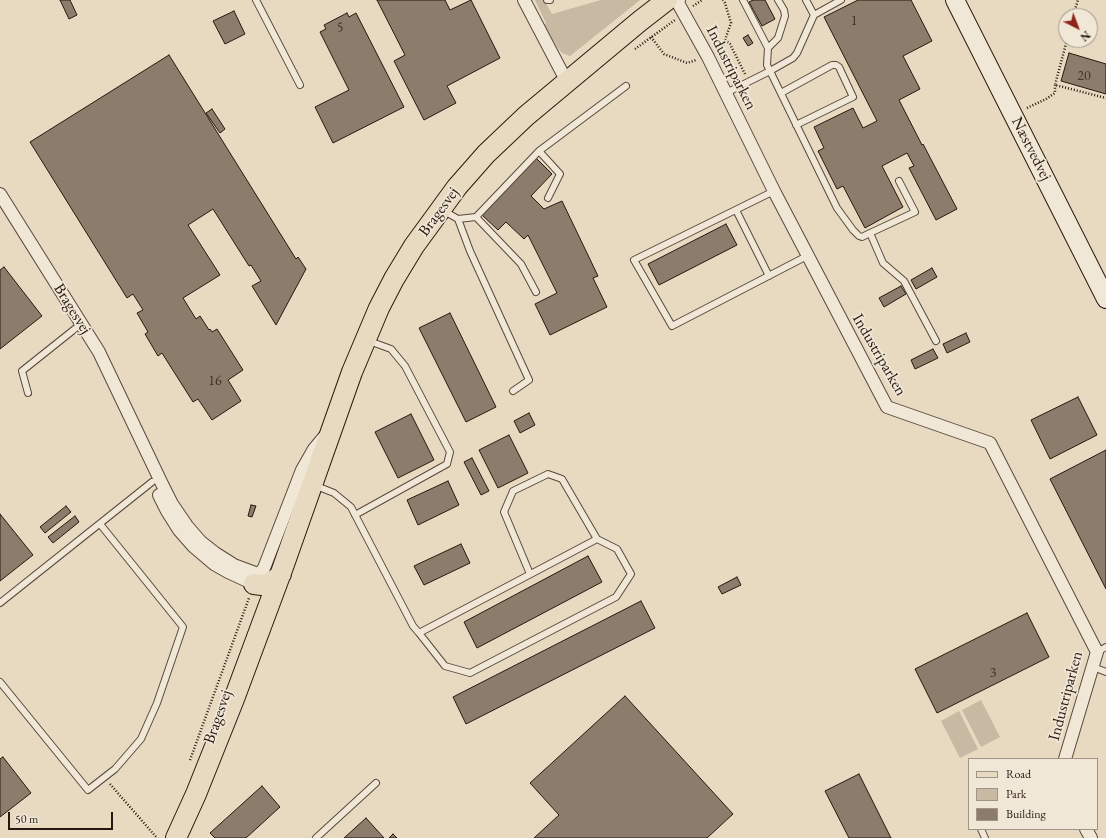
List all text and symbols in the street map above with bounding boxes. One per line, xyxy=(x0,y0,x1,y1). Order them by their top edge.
north arrow xyxy=(1058,8,1098,48)
house number: 1 xyxy=(851,13,857,29)
house number: 5 xyxy=(337,20,343,36)
street label: Industriparken xyxy=(702,23,760,113)
text: N xyxy=(1077,28,1093,44)
house number: 20 xyxy=(1077,68,1091,84)
street label: Næstvedvej xyxy=(1007,114,1055,184)
street label: Bragesvej xyxy=(415,184,463,240)
street label: Bragesvej xyxy=(49,280,95,338)
street label: Industriparken xyxy=(848,310,910,400)
house number: 16 xyxy=(208,373,222,389)
street label: Industriparken xyxy=(1045,649,1087,743)
house number: 3 xyxy=(990,665,996,681)
street label: Bragesvej xyxy=(200,687,236,747)
legend xyxy=(968,758,1098,830)
text: Road xyxy=(1006,766,1031,782)
text: Park xyxy=(1006,786,1026,802)
scale bar xyxy=(10,804,115,830)
text: Building xyxy=(1006,806,1046,822)
text: 50 m xyxy=(15,811,38,827)

